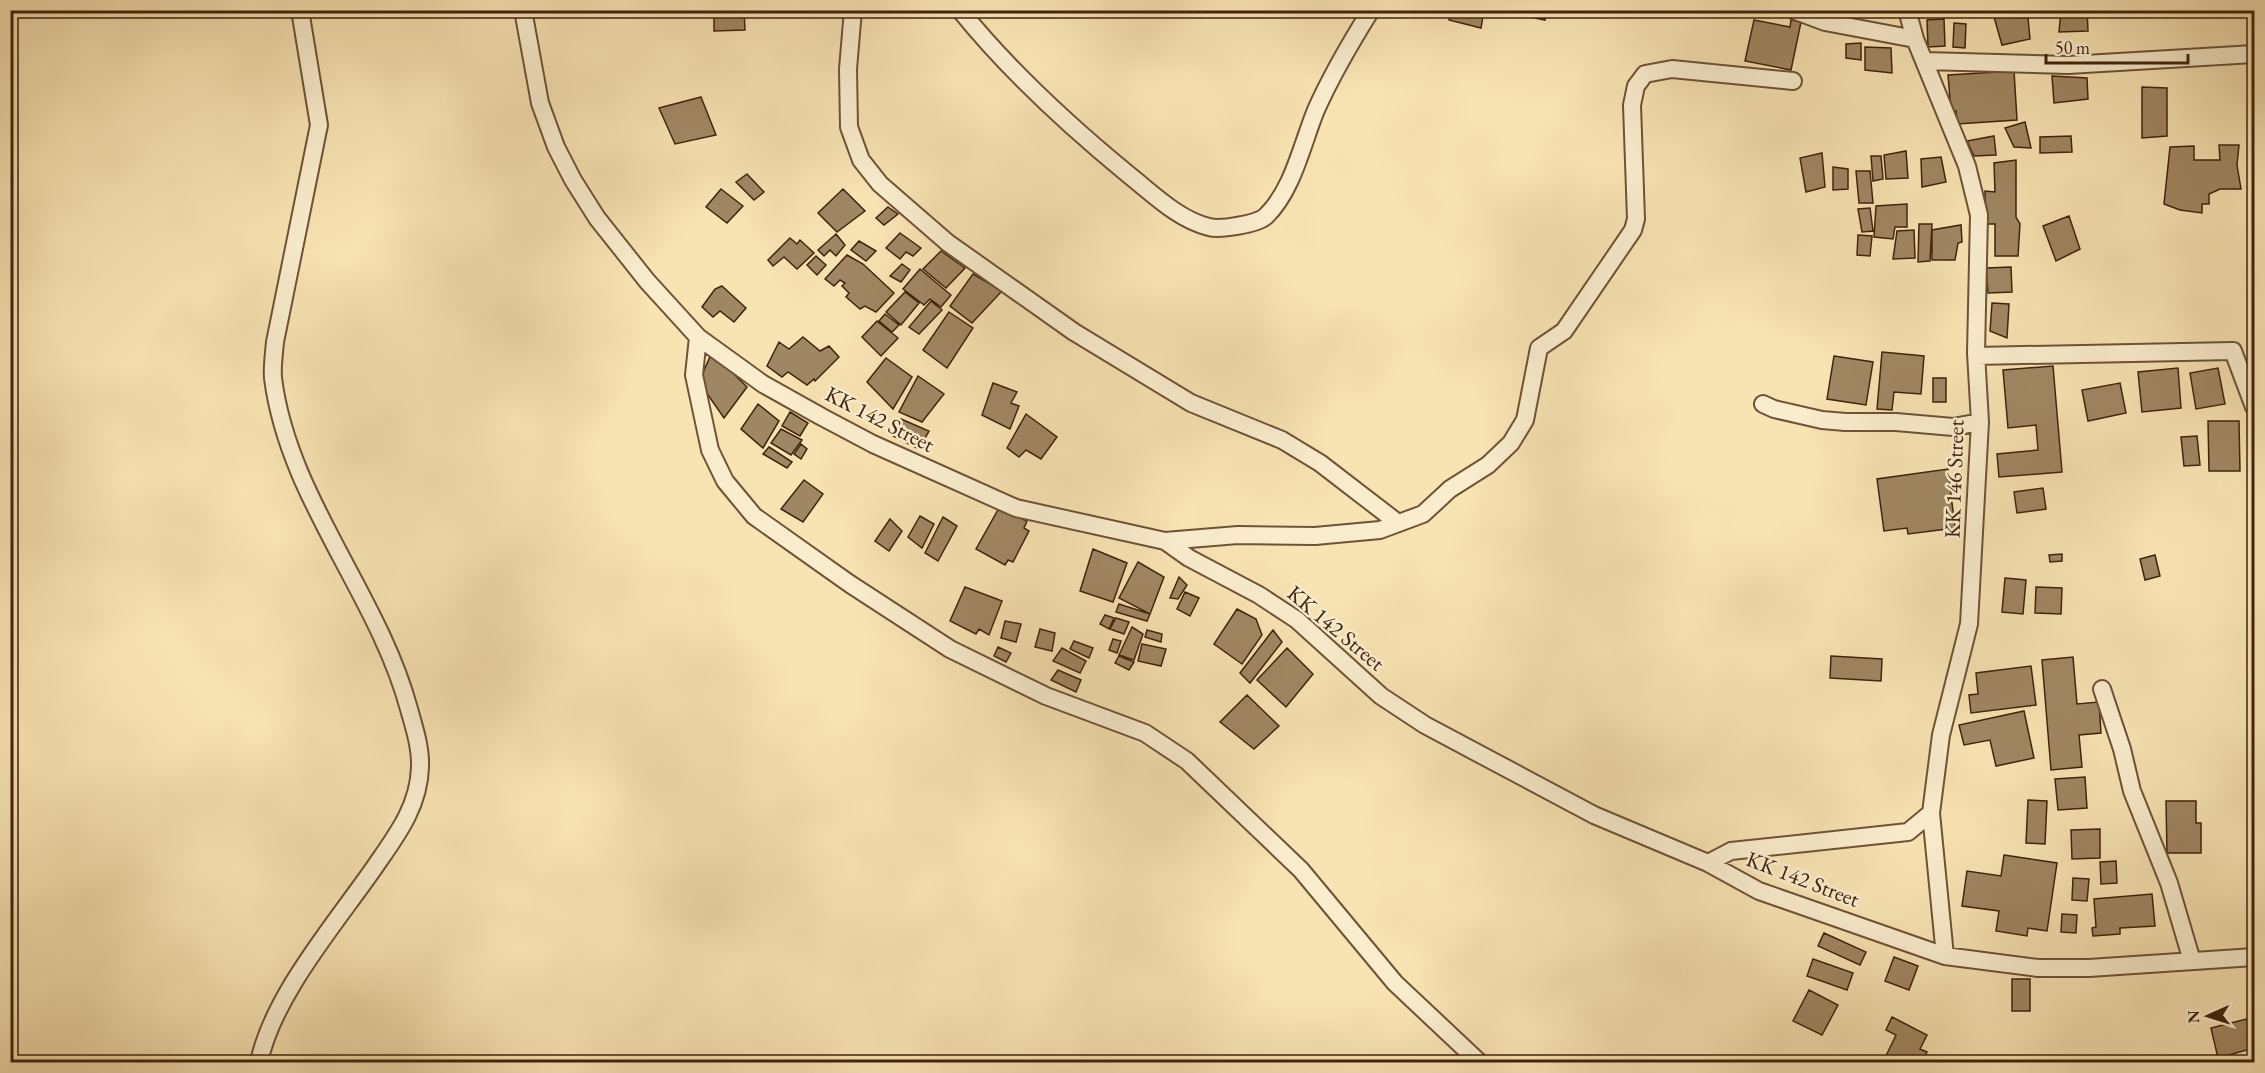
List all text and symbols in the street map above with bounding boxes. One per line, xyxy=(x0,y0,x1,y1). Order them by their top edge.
scale bar xyxy=(2046,27,2188,65)
text: 50 m xyxy=(2055,36,2090,59)
street label: KK 142 Street xyxy=(820,379,940,459)
street label: KK 146 Street xyxy=(1937,419,1971,539)
street label: KK 142 Street xyxy=(1281,579,1391,677)
street label: KK 142 Street xyxy=(1742,844,1864,914)
north arrow xyxy=(2178,986,2238,1046)
text: N xyxy=(2183,1010,2204,1024)

